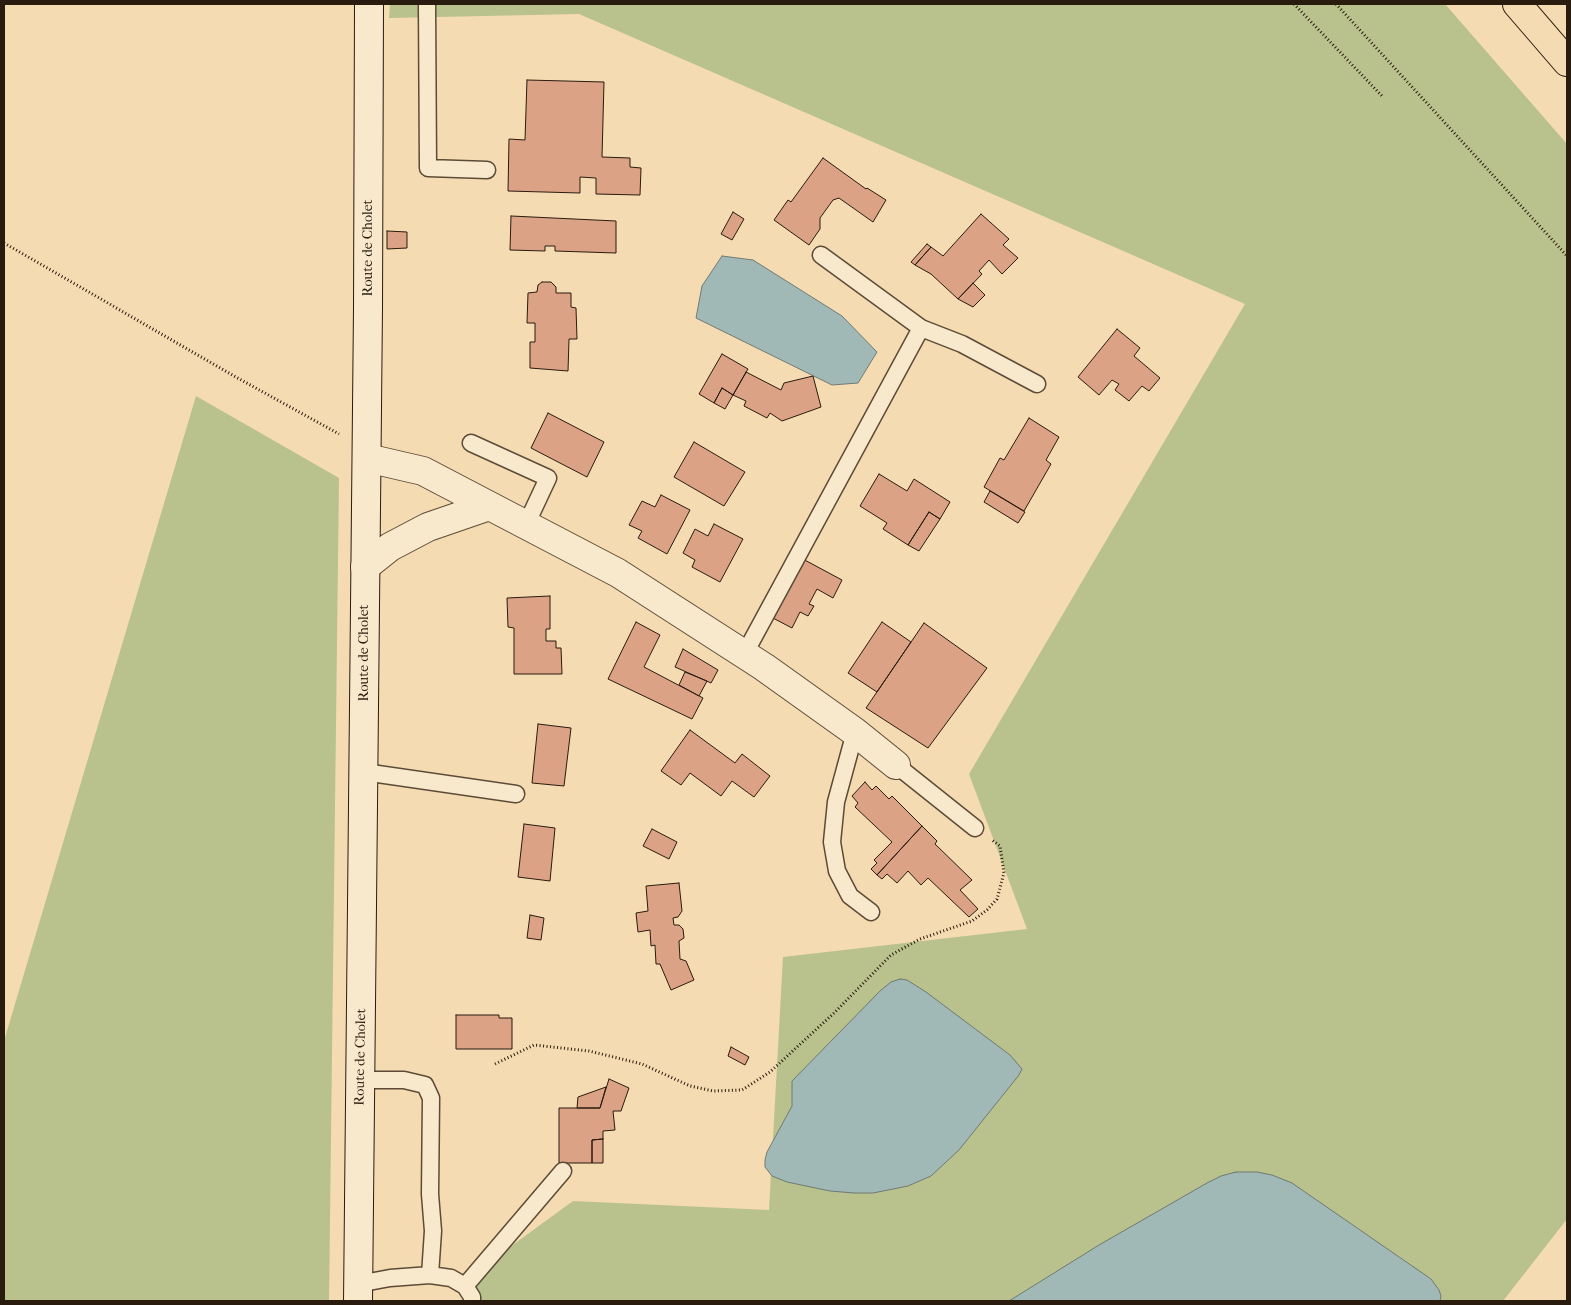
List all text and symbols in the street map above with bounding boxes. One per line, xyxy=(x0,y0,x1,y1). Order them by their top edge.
street label: Route de Cholet xyxy=(361,199,377,297)
street label: Route de Cholet xyxy=(357,604,373,702)
street label: Route de Cholet xyxy=(352,1008,370,1106)

